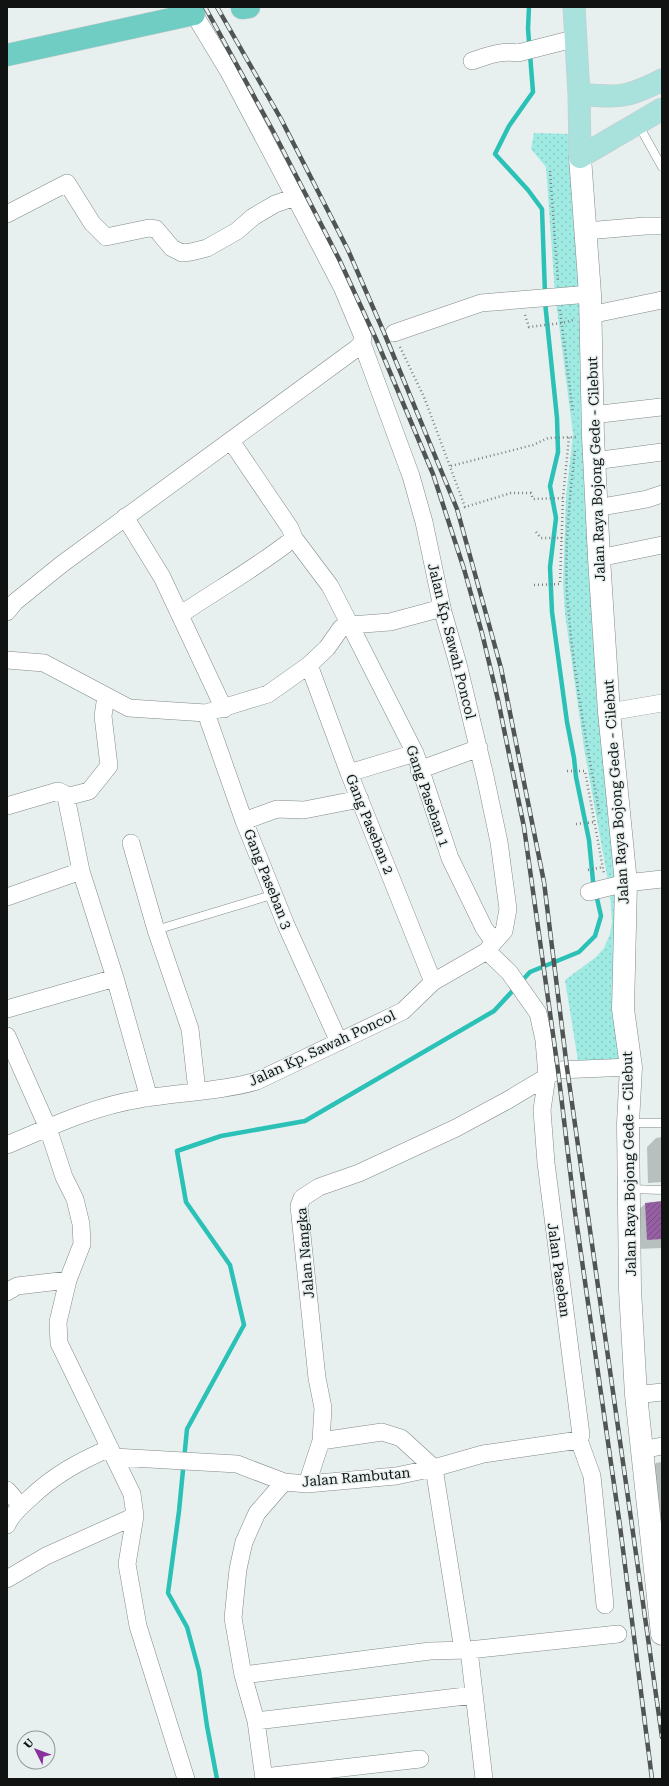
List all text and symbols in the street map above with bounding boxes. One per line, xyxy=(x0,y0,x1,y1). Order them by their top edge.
street label: Jalan Raya Bojong Gede - Cilebut xyxy=(584,356,608,582)
street label: Jalan Kp. Sawah Poncol xyxy=(425,561,479,721)
street label: Jalan Raya Bojong Gede - Cilebut xyxy=(600,679,632,905)
street label: Gang Paseban 1 xyxy=(403,743,453,849)
street label: Gang Paseban 2 xyxy=(343,772,397,876)
street label: Gang Paseban 3 xyxy=(241,827,295,931)
street label: Jalan Kp. Sawah Poncol xyxy=(246,1007,398,1089)
street label: Jalan Raya Bojong Gede - Cilebut xyxy=(619,1051,639,1277)
street label: Jalan Nangka xyxy=(293,1206,317,1299)
street label: Jalan Paseban xyxy=(544,1222,574,1318)
street label: Jalan Rambutan xyxy=(301,1464,411,1490)
north arrow xyxy=(16,1730,56,1770)
text: U xyxy=(21,1736,37,1751)

